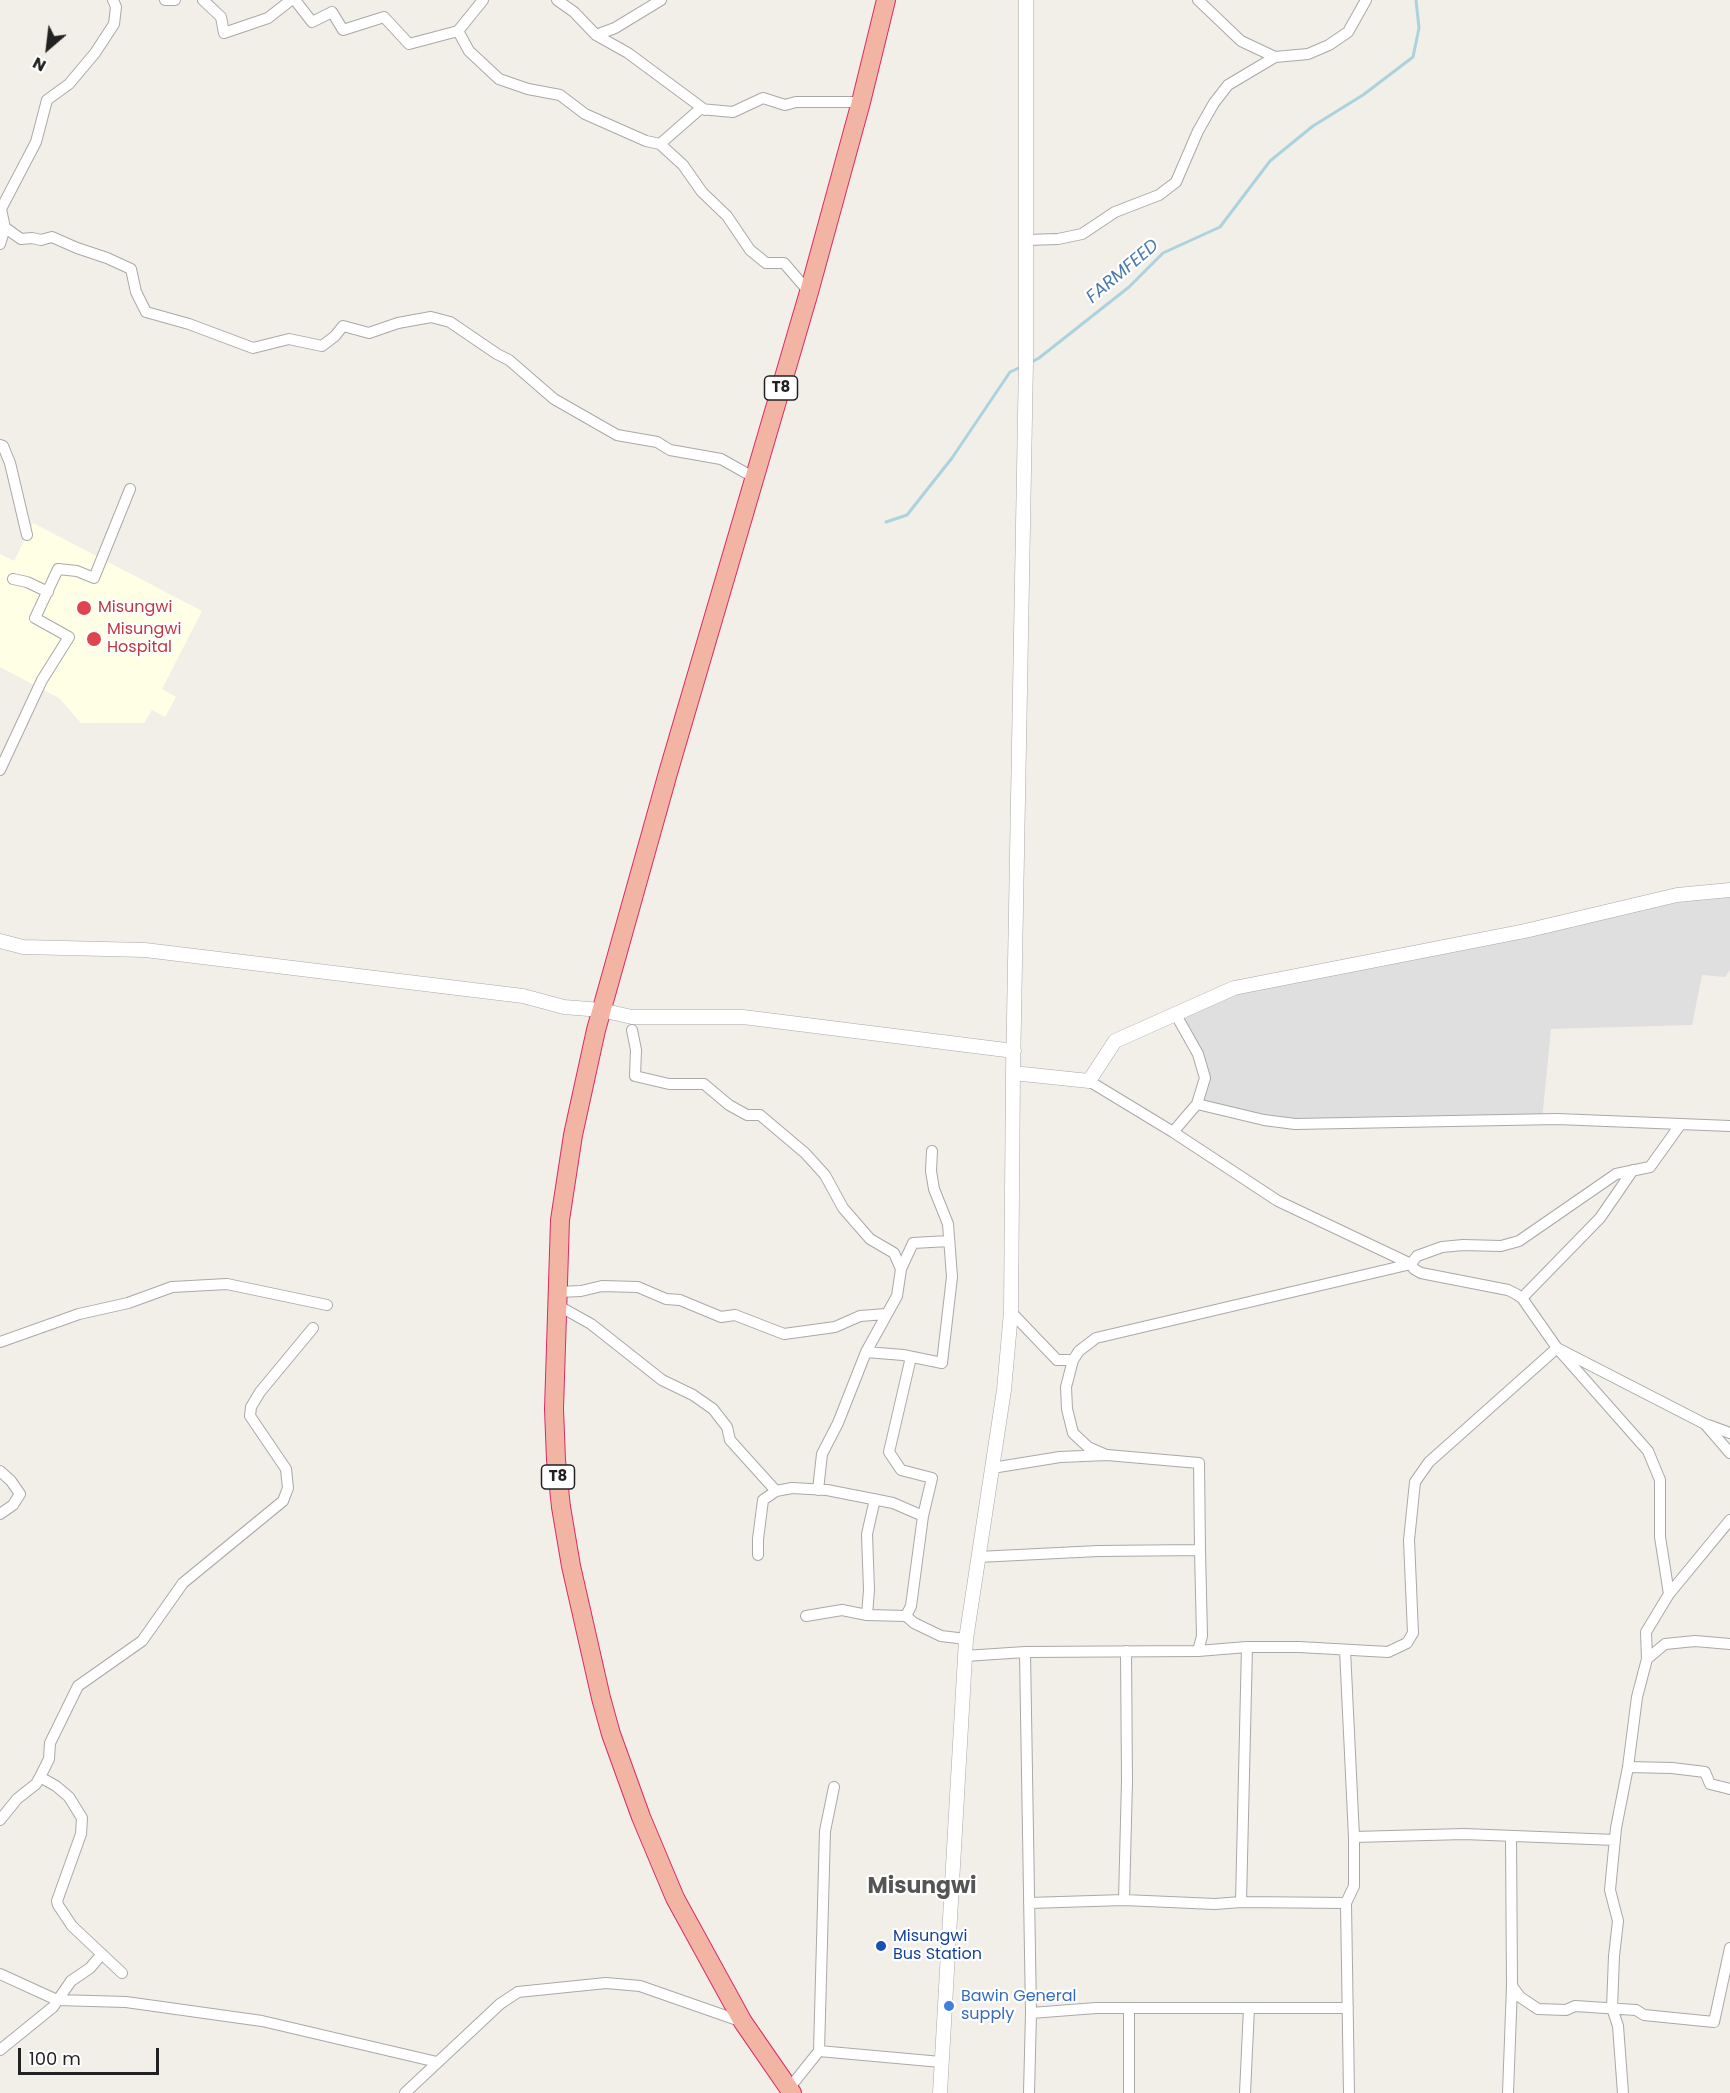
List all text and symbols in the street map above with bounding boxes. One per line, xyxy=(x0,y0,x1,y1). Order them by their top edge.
north arrow xyxy=(18,18,78,78)
text: N xyxy=(29,51,50,77)
water label: FARMFEED xyxy=(1082,235,1164,309)
road number: T8 xyxy=(764,376,798,400)
place label: Misungwi xyxy=(98,598,172,618)
marker: Misungwi xyxy=(75,599,93,617)
place label: Misungwi Hospital xyxy=(107,620,181,658)
marker: Misungwi Hospital xyxy=(85,630,103,648)
road number: T8 xyxy=(542,1465,574,1489)
district label: Misungwi xyxy=(867,1874,977,1900)
place label: Misungwi Bus Station xyxy=(893,1927,982,1965)
marker: Misungwi Bus Station xyxy=(874,1939,888,1953)
place label: Bawin General supply xyxy=(961,1987,1076,2025)
marker: Bawin General supply xyxy=(942,1999,956,2013)
scale bar xyxy=(21,2036,162,2074)
text: 100 m xyxy=(29,2046,81,2071)

